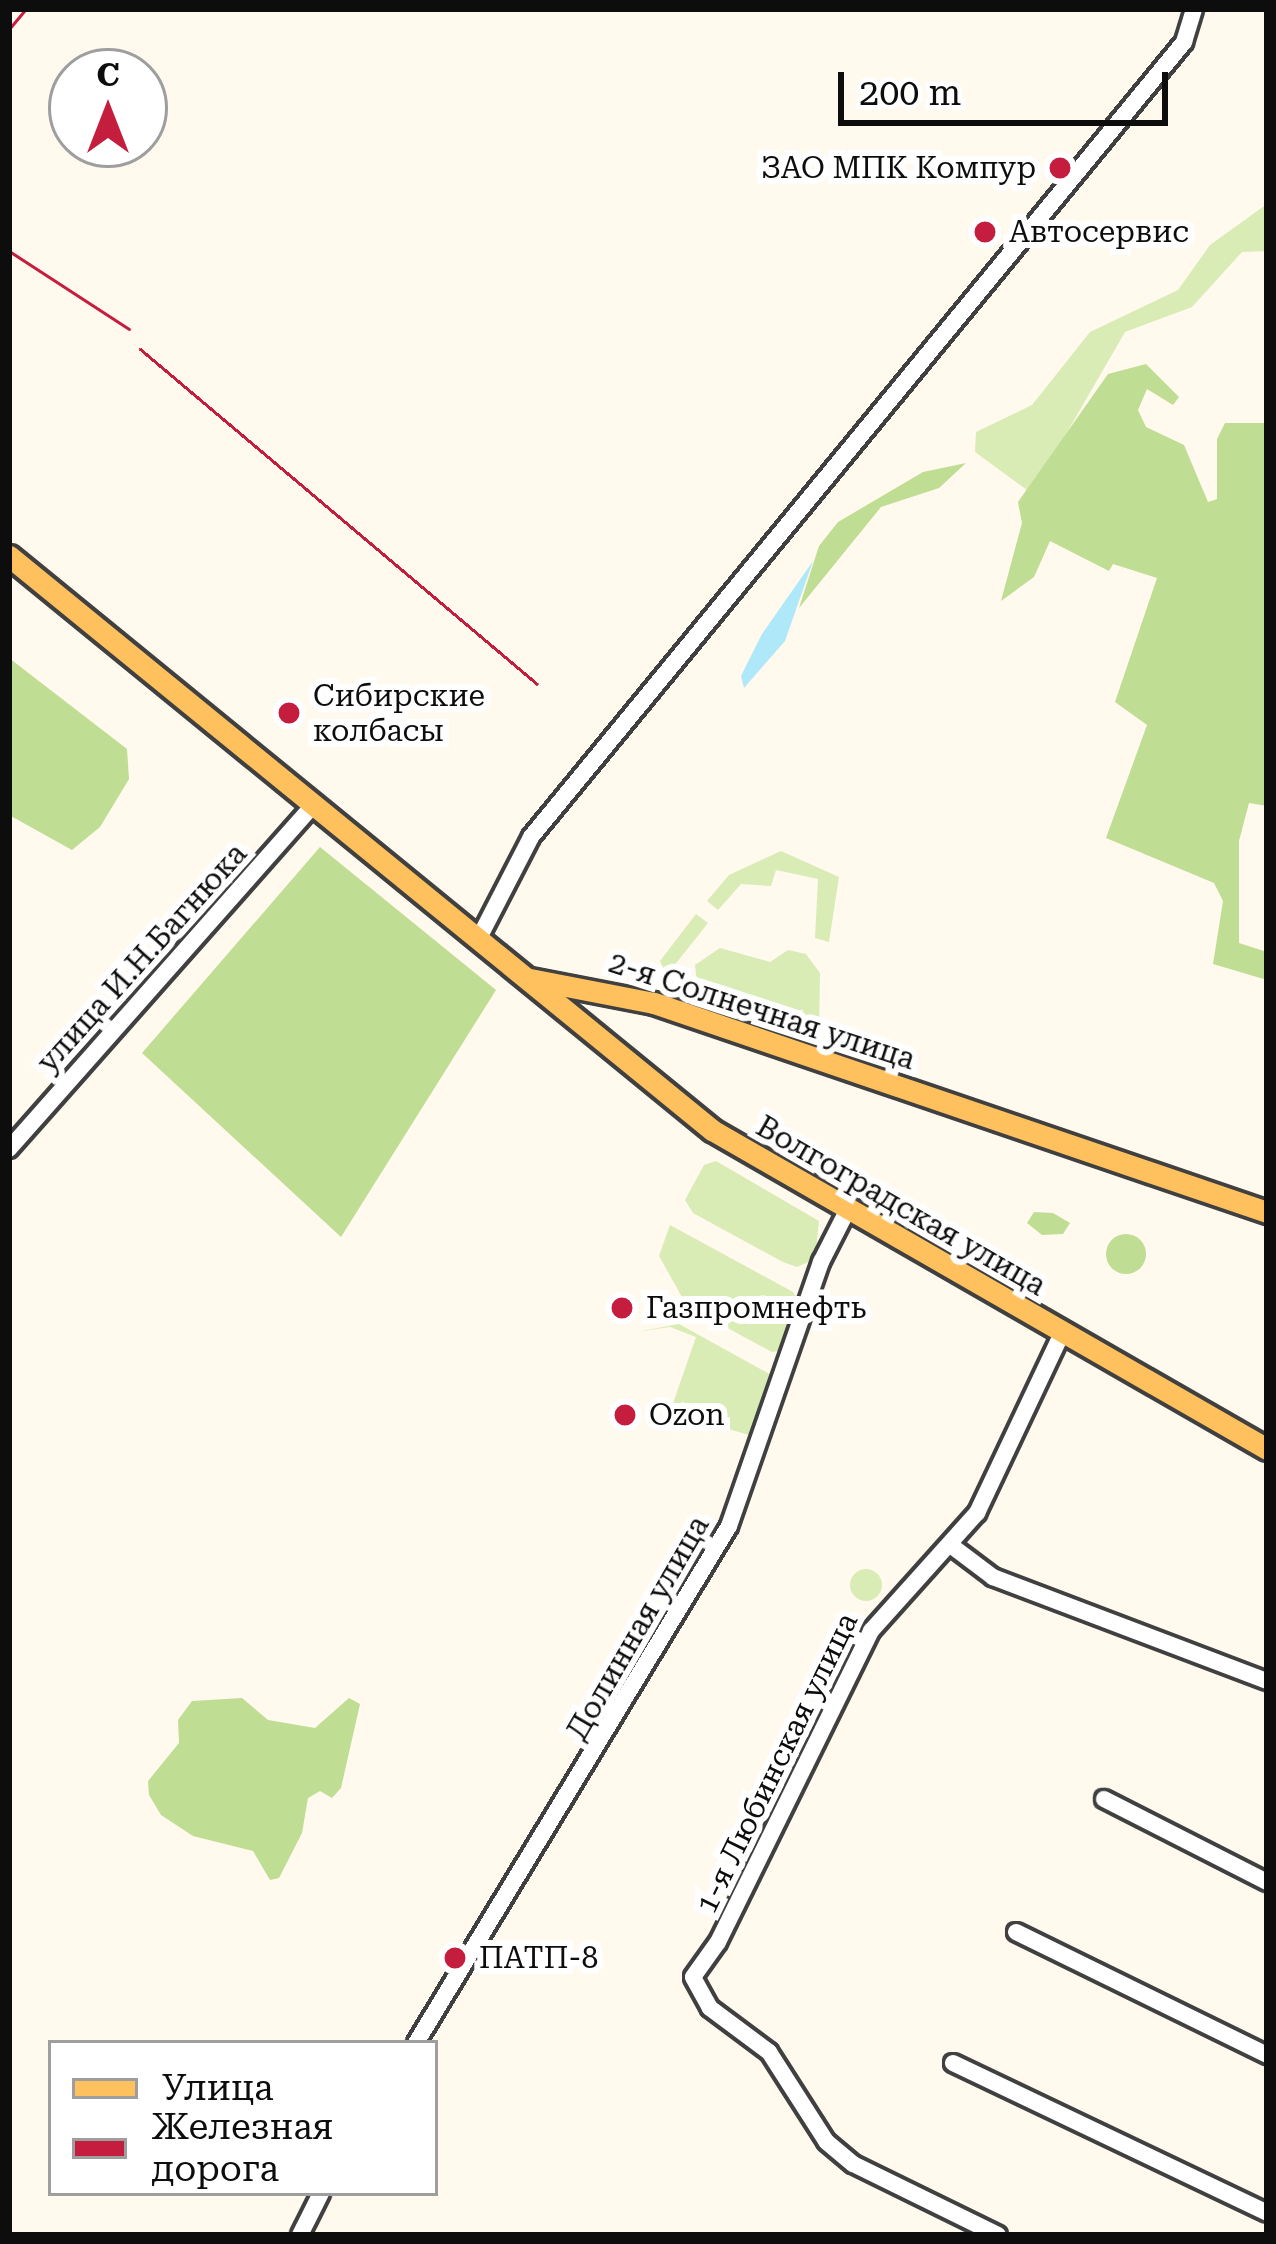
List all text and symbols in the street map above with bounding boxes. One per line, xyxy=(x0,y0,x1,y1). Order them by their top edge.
north arrow xyxy=(48,48,168,168)
scale bar xyxy=(844,48,1174,122)
text: С xyxy=(96,55,120,94)
text: 200 m xyxy=(859,72,961,114)
place label: ЗАО МПК Компур xyxy=(761,150,1036,186)
marker: ЗАО МПК Компур xyxy=(1047,155,1073,181)
place label: Автосервис xyxy=(1009,214,1189,250)
marker: Автосервис xyxy=(972,219,998,245)
place label: Сибирские колбасы xyxy=(313,678,485,748)
marker: Сибирские колбасы xyxy=(276,700,302,726)
street label: улица И.Н.Багнюка xyxy=(30,836,254,1080)
street label: 2-я Солнечная улица xyxy=(604,944,920,1078)
street label: Волгоградская улица xyxy=(750,1108,1052,1304)
place label: Газпромнефть xyxy=(646,1290,866,1326)
marker: Газпромнефть xyxy=(609,1295,635,1321)
place label: Ozon xyxy=(649,1397,725,1433)
marker: Ozon xyxy=(612,1402,638,1428)
street label: Долинная улица xyxy=(559,1510,717,1746)
street label: 1-я Любинская улица xyxy=(689,1607,865,1919)
place label: ПАТП-8 xyxy=(479,1940,598,1976)
marker: ПАТП-8 xyxy=(442,1945,468,1971)
legend xyxy=(48,2040,438,2196)
text: Улица xyxy=(162,2067,274,2109)
text: Железная дорога xyxy=(151,2106,333,2190)

